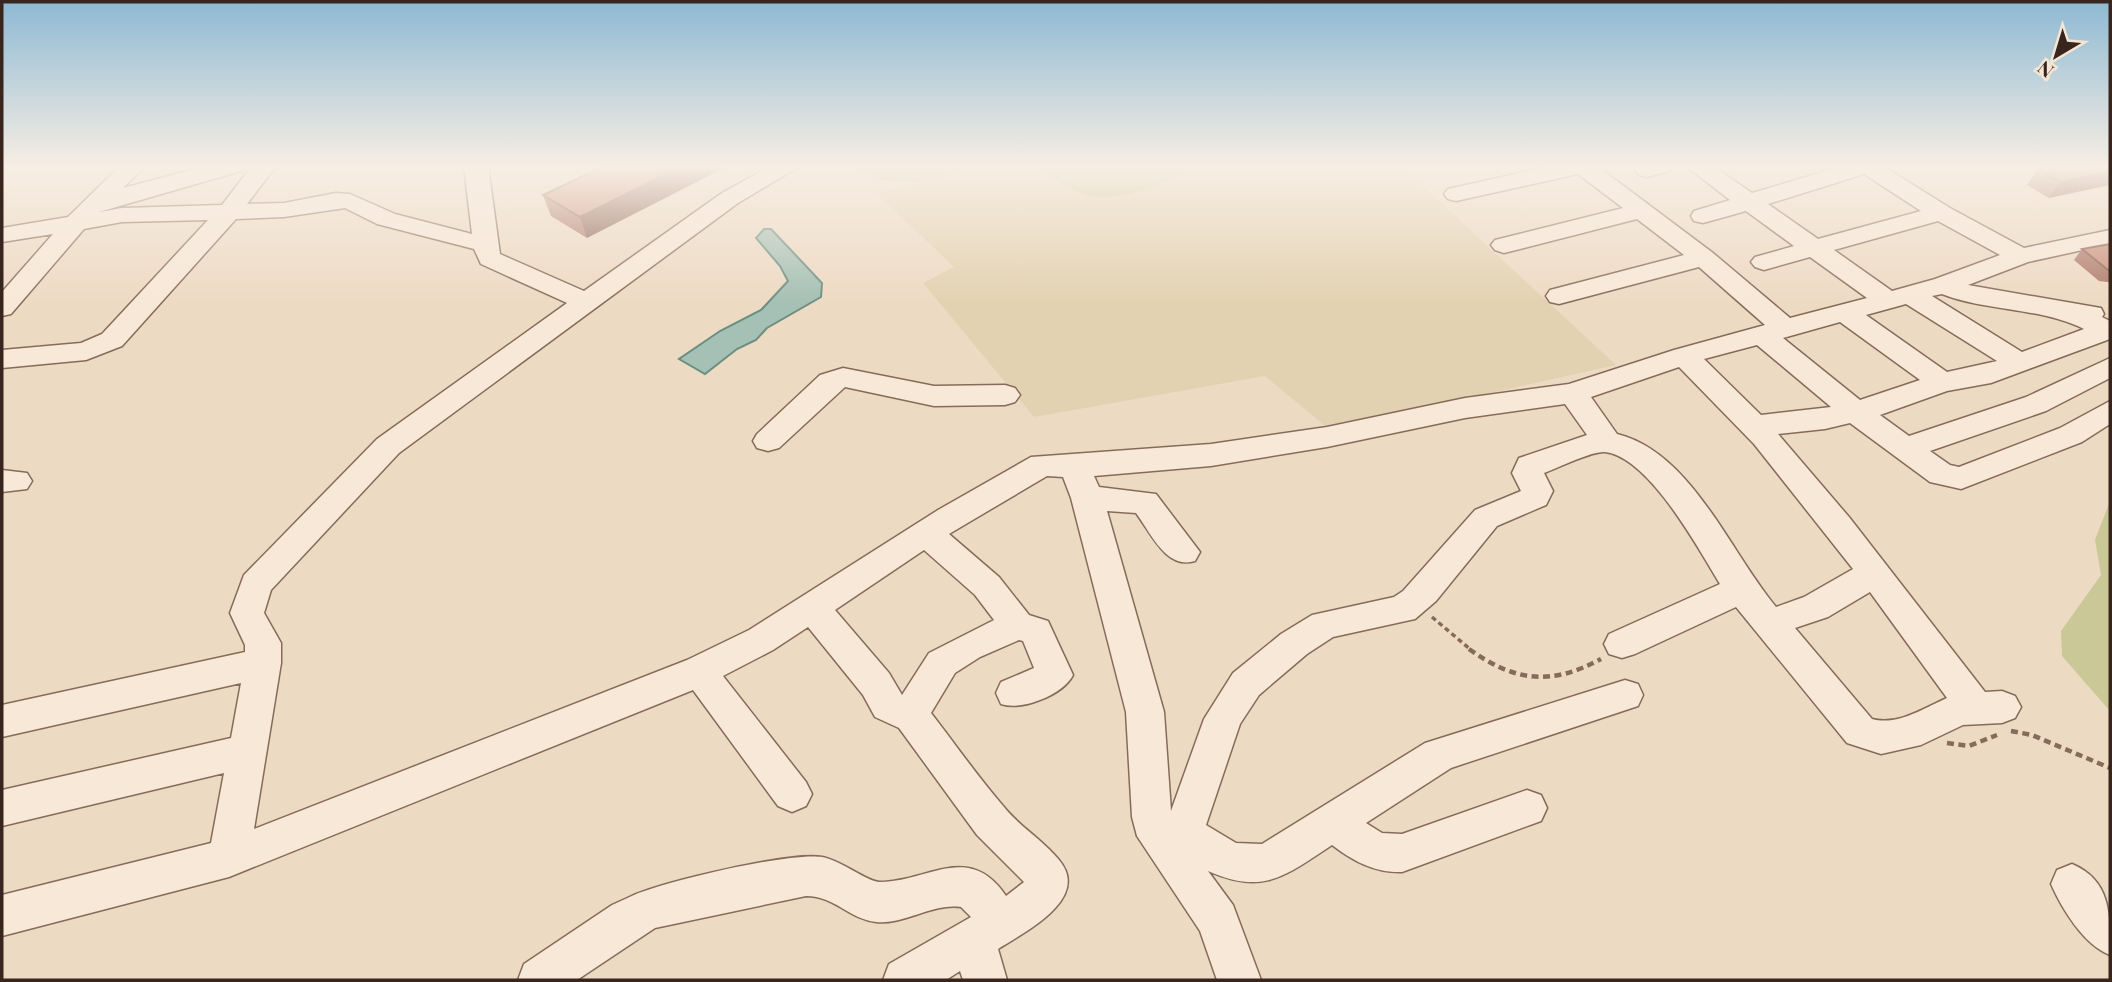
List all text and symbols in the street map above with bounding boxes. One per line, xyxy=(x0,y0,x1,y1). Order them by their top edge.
north arrow xyxy=(2021,21,2091,91)
text: N xyxy=(2031,56,2058,85)

